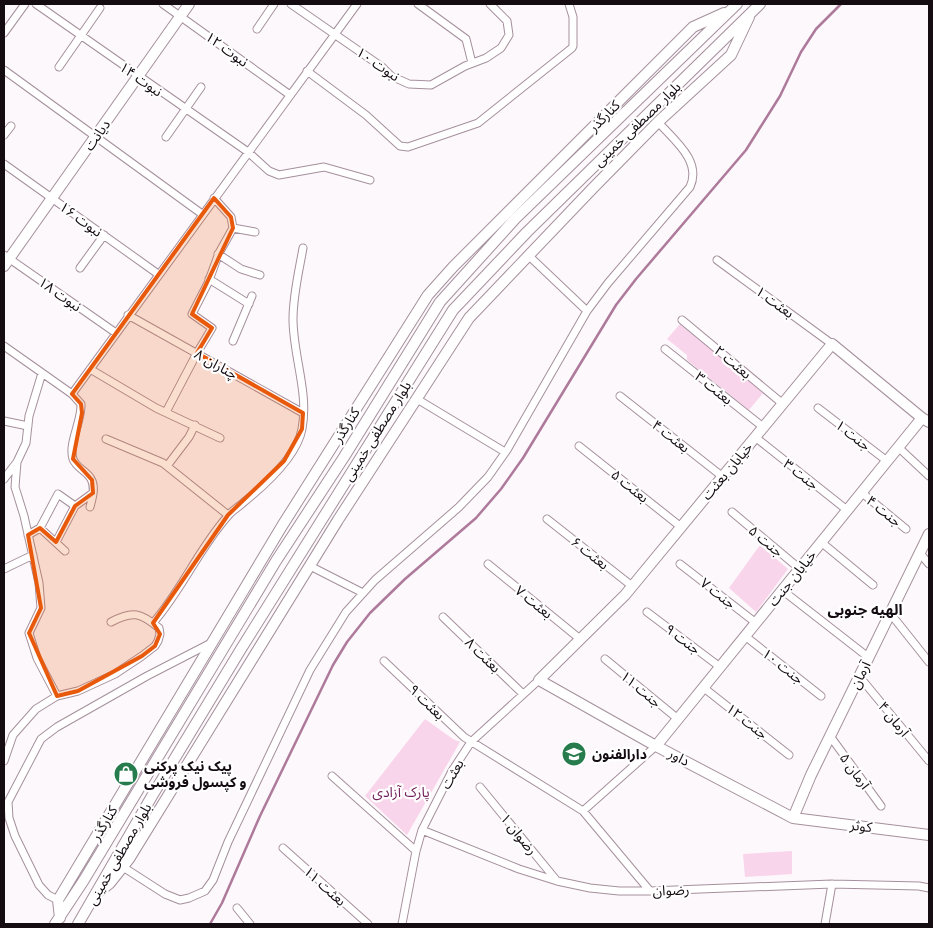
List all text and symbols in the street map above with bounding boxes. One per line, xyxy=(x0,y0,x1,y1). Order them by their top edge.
street label: نبوت ۱۲ xyxy=(202,28,252,71)
street label: نبوت ۱۰ xyxy=(353,44,403,85)
street label: نبوت ۱۴ xyxy=(116,58,166,100)
street label: بلوار مصطفی خمینی xyxy=(590,78,685,170)
street label: کنارگذر xyxy=(584,97,624,136)
street label: دیانت xyxy=(81,116,114,154)
street label: نبوت ۱۶ xyxy=(56,198,106,241)
street label: نبوت ۱۸ xyxy=(35,273,85,315)
street label: بعثت ۱ xyxy=(753,283,797,321)
street label: بعثت ۲ xyxy=(711,342,755,382)
street label: چناران ۸ xyxy=(191,346,240,384)
street label: بعثت ۳ xyxy=(692,368,736,408)
street label: بلوار مصطفی خمینی xyxy=(340,378,415,484)
street label: کنارگذر xyxy=(329,405,364,447)
street label: بعثت ۴ xyxy=(649,416,693,456)
street label: جنت ۱ xyxy=(832,416,874,454)
street label: خیابان بعثت xyxy=(698,439,756,504)
street label: جنت ۳ xyxy=(780,455,822,493)
street label: بعثت ۵ xyxy=(608,466,652,506)
street label: جنت ۴ xyxy=(863,492,905,530)
street label: جنت ۵ xyxy=(746,522,786,560)
street label: بعثت ۶ xyxy=(568,533,612,573)
street label: خیابان جنت xyxy=(765,547,820,610)
street label: جنت ۷ xyxy=(697,574,739,612)
street label: بعثت ۷ xyxy=(512,582,556,622)
district label: الهیه جنوبی xyxy=(827,601,903,619)
street label: جنت ۹ xyxy=(662,621,704,657)
street label: بعثت ۸ xyxy=(462,634,504,676)
street label: جنت ۱۰ xyxy=(759,645,807,687)
street label: آرمان xyxy=(846,658,875,692)
street label: جنت ۱۱ xyxy=(617,667,665,711)
street label: بعثت ۹ xyxy=(406,681,448,723)
street label: آرمان ۴ xyxy=(874,698,914,741)
street label: جنت ۱۲ xyxy=(723,700,771,742)
school or university icon: دارالفنون xyxy=(561,741,587,767)
street label: داور xyxy=(664,744,692,770)
place label: دارالفنون xyxy=(592,746,647,763)
street label: آرمان ۵ xyxy=(836,750,874,793)
street label: بعثت xyxy=(437,756,467,792)
place label: پیک نیک پرکنی و کپسول فروشی xyxy=(144,758,247,792)
shop icon: پیک نیک پرکنی و کپسول فروشی xyxy=(113,761,139,787)
park label: پارک آزادی xyxy=(372,784,430,802)
street label: بلوار مصطفی خمینی xyxy=(83,800,156,908)
street label: کنارگذر xyxy=(87,803,122,845)
street label: رضوان ۱ xyxy=(497,810,540,859)
street label: کوثر xyxy=(848,817,873,836)
street label: بعثت ۱۱ xyxy=(301,863,350,909)
street label: رضوان xyxy=(652,881,690,900)

